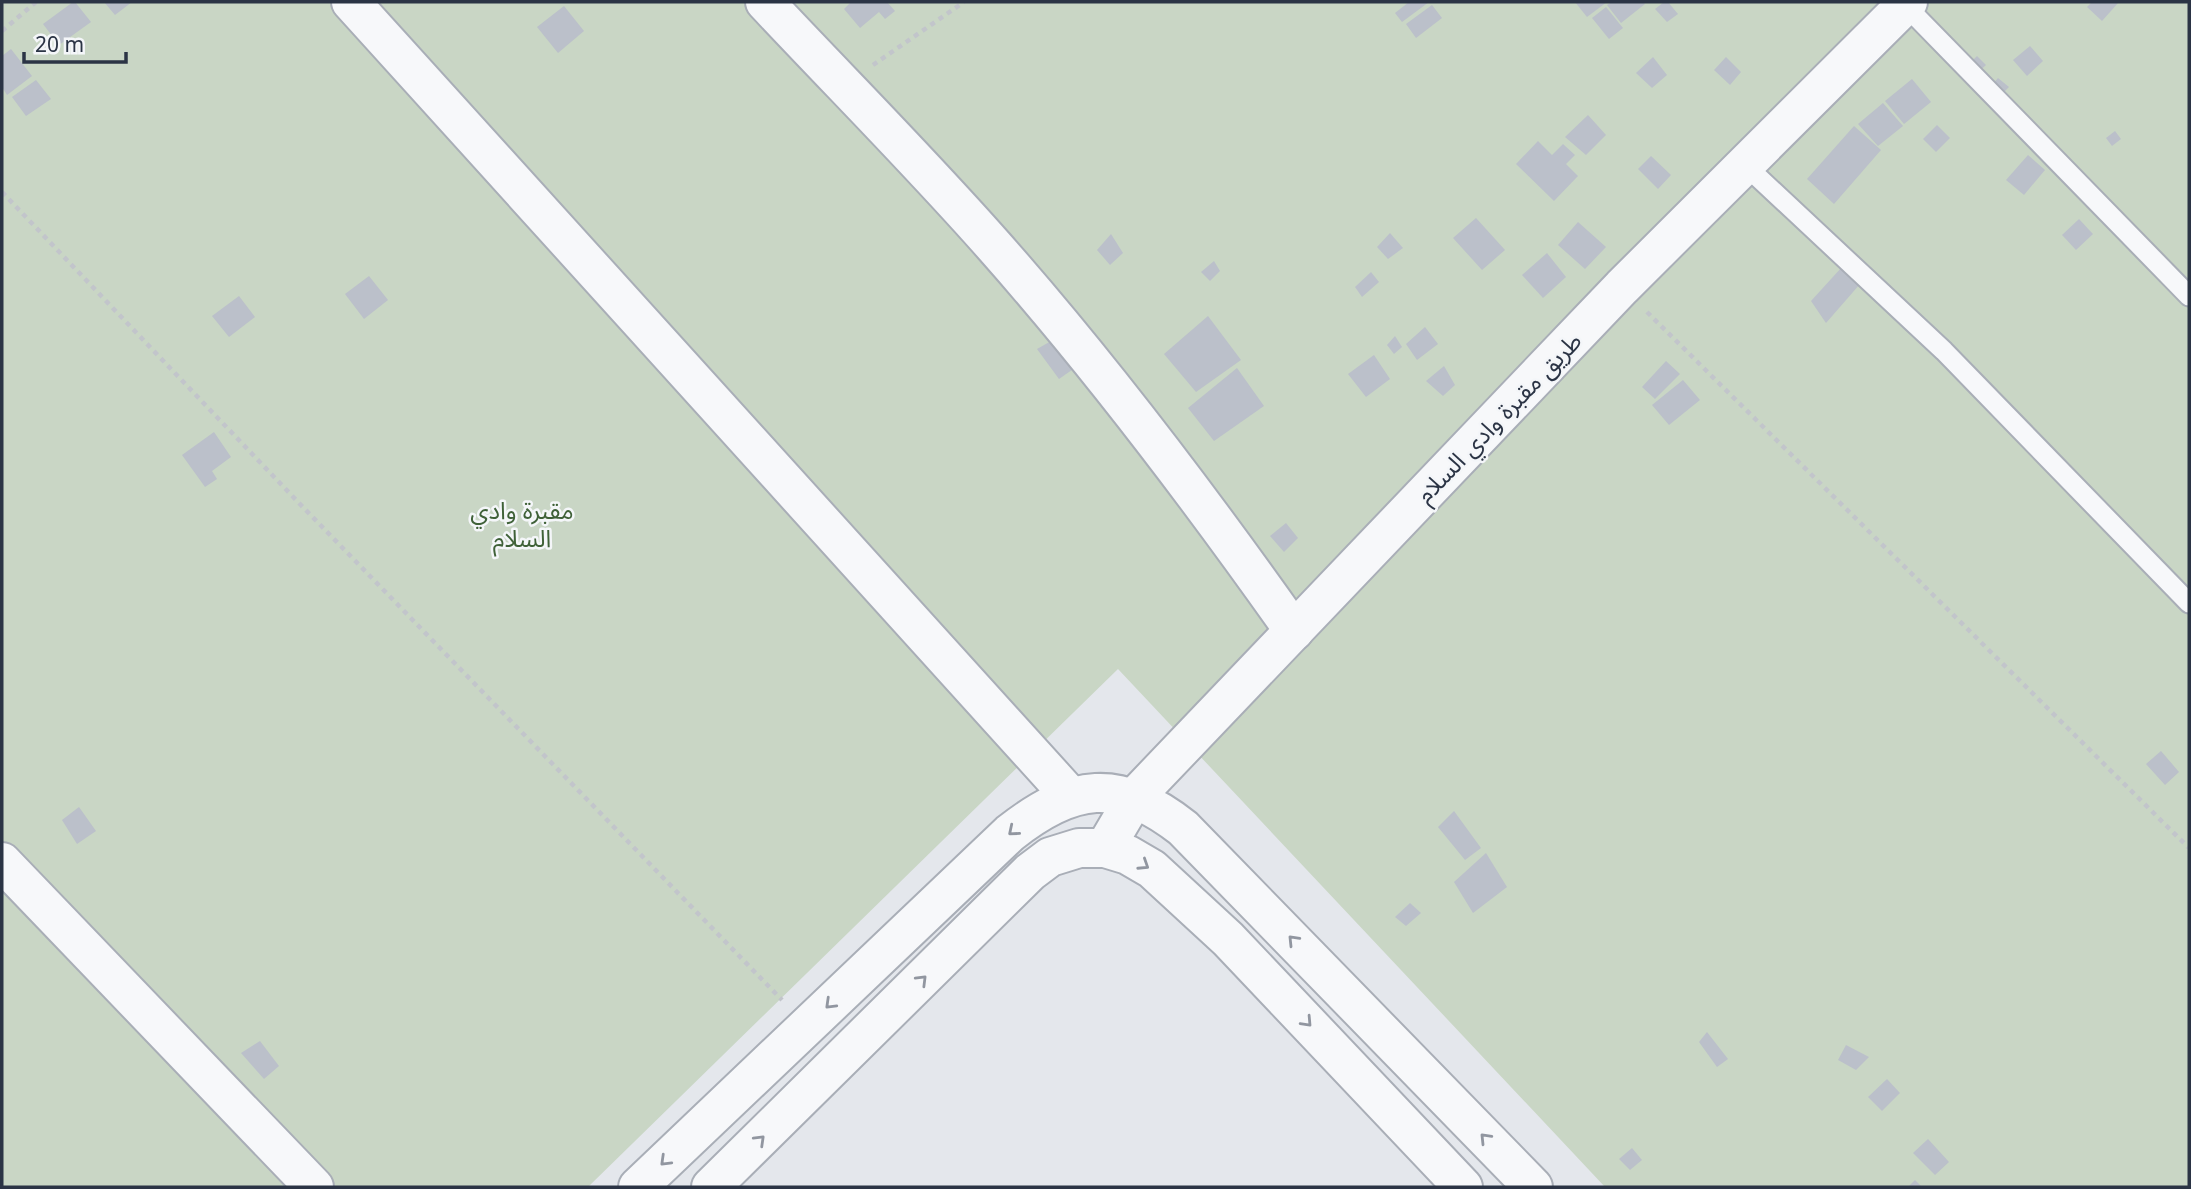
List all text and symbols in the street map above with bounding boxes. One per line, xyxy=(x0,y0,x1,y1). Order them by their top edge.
scale bar xyxy=(24,21,126,65)
text: 20 m xyxy=(35,30,84,58)
street label: طريق مقبرة وادي السلام xyxy=(1408,324,1591,512)
park label: مقبرة وادي السلام xyxy=(470,493,574,557)
one-way arrow xyxy=(1008,823,1021,835)
one-way arrow xyxy=(1136,856,1149,869)
one-way arrow xyxy=(1288,935,1301,948)
one-way arrow xyxy=(914,975,927,988)
one-way arrow xyxy=(825,996,838,1009)
one-way arrow xyxy=(1299,1014,1312,1027)
one-way arrow xyxy=(1481,1134,1494,1147)
one-way arrow xyxy=(752,1135,765,1148)
one-way arrow xyxy=(660,1153,673,1166)

